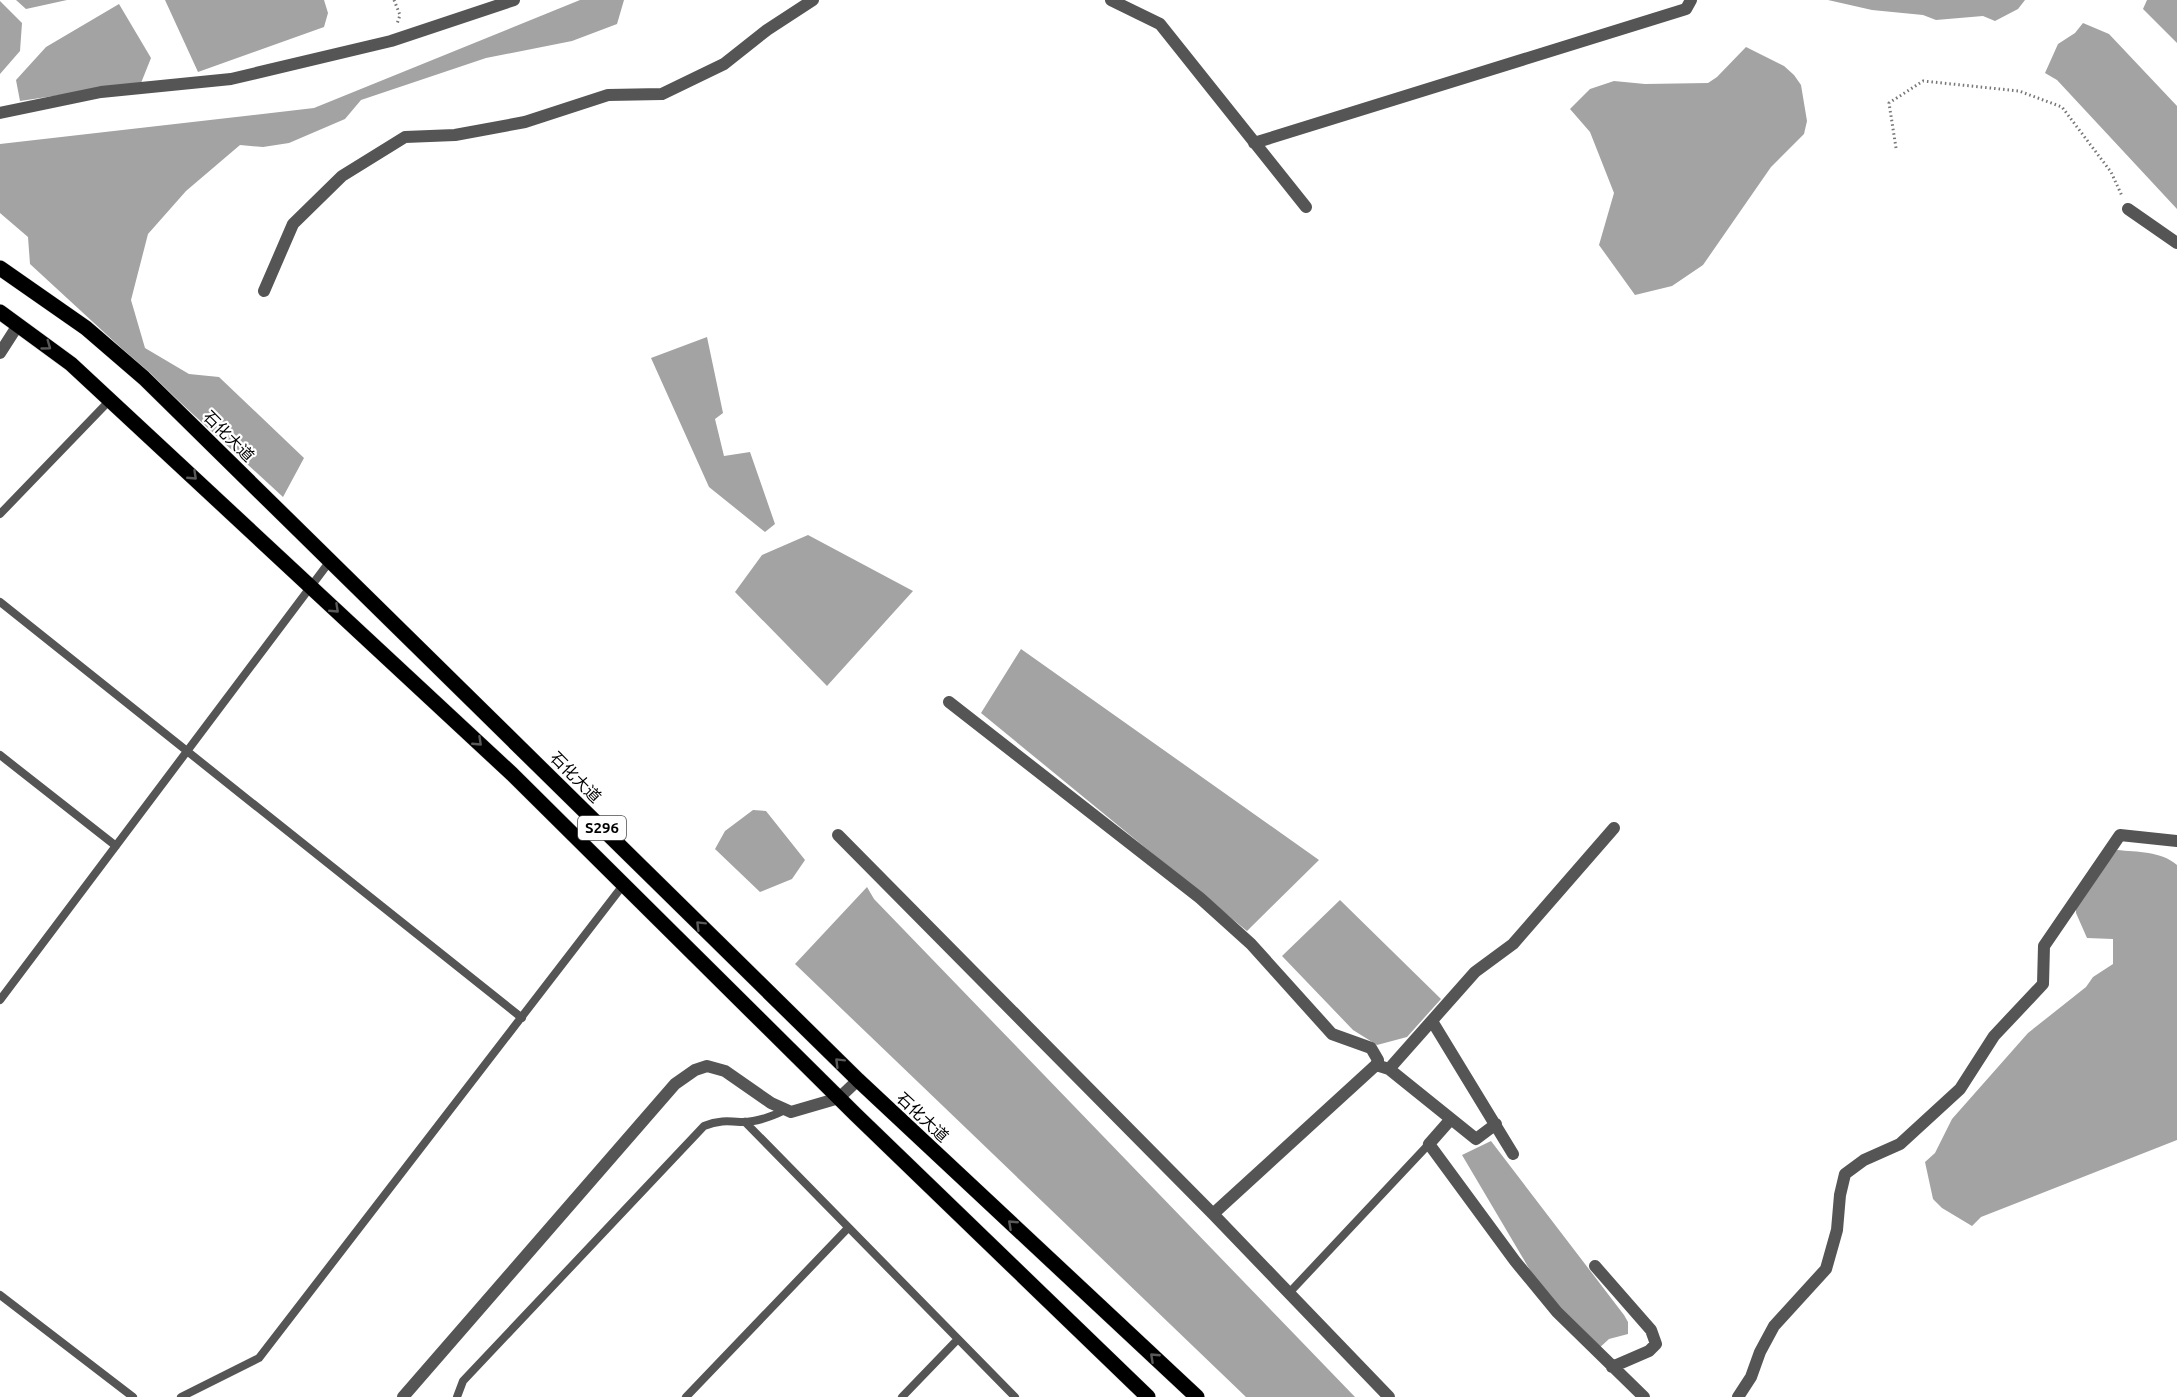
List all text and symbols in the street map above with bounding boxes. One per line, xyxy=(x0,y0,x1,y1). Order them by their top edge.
one-way arrow xyxy=(41,339,52,350)
street label: 石化大道 xyxy=(200,407,258,465)
one-way arrow xyxy=(186,469,196,480)
one-way arrow xyxy=(329,602,339,613)
one-way arrow xyxy=(471,735,482,746)
street label: 石化大道 xyxy=(547,748,605,806)
road number: S296 xyxy=(578,816,626,840)
one-way arrow xyxy=(696,921,706,932)
one-way arrow xyxy=(835,1058,845,1069)
street label: 石化大道 xyxy=(893,1089,953,1145)
one-way arrow xyxy=(1008,1220,1018,1231)
one-way arrow xyxy=(1151,1353,1161,1364)

